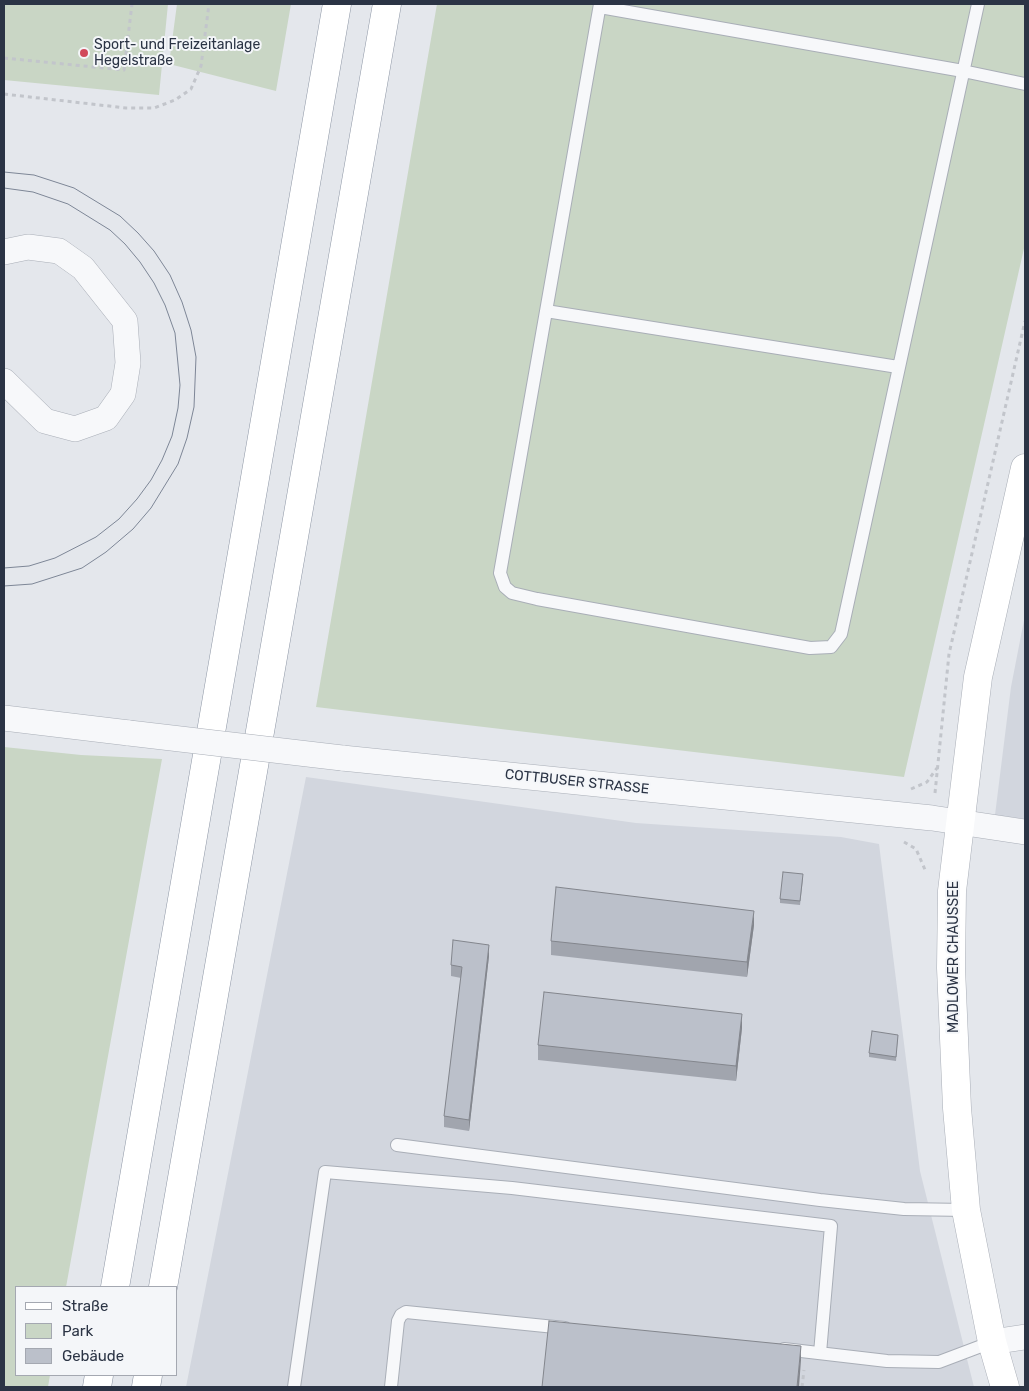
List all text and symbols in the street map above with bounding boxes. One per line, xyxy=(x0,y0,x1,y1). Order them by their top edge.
place label: Sport- und Freizeitanlage Hegelstraße xyxy=(94,37,260,70)
marker: Sport- und Freizeitanlage Hegelstraße xyxy=(78,47,90,59)
street label: COTTBUSER STRASSE xyxy=(504,766,650,798)
street label: MADLOWER CHAUSSEE xyxy=(946,881,962,1033)
legend xyxy=(15,1286,178,1376)
text: Straße xyxy=(62,1297,108,1315)
text: Park xyxy=(62,1322,93,1340)
text: Gebäude xyxy=(62,1347,124,1365)

